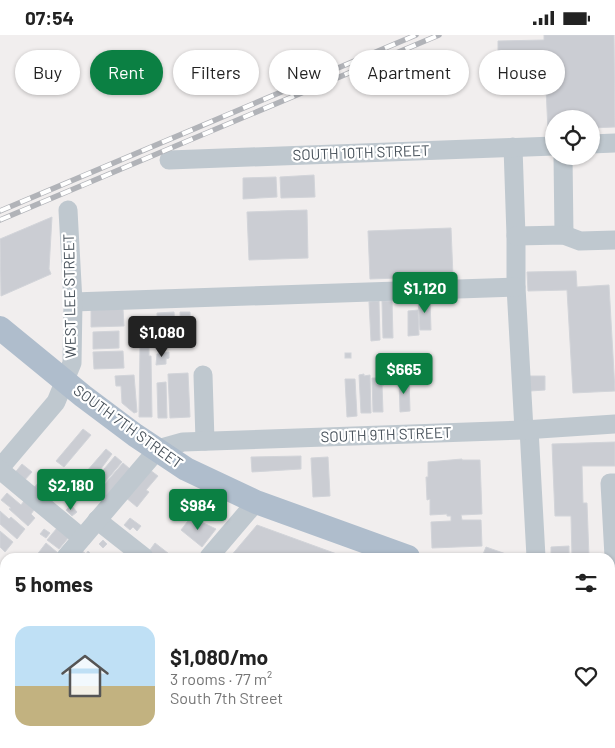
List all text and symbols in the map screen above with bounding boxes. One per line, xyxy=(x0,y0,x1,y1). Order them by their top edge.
text: 07:54 xyxy=(25,6,74,29)
chip: Buy xyxy=(15,50,80,95)
chip: Rent xyxy=(90,50,163,95)
chip: Filters xyxy=(173,50,259,95)
chip: New xyxy=(269,50,339,95)
chip: Apartment xyxy=(349,50,469,95)
chip: House xyxy=(479,50,565,95)
map controls xyxy=(545,110,600,165)
button: locate xyxy=(545,110,600,165)
street label: SOUTH 10TH STREET xyxy=(292,141,430,163)
street label: WEST LEE STREET xyxy=(59,234,79,358)
pin: $1,120 xyxy=(384,271,466,314)
text: $1,120 xyxy=(404,278,446,297)
pin: $1,080 xyxy=(121,315,203,358)
text: $1,080 xyxy=(139,322,185,341)
pin: $665 xyxy=(374,353,434,395)
text: $665 xyxy=(387,359,421,378)
street label: SOUTH 7TH STREET xyxy=(71,381,187,472)
street label: SOUTH 9TH STREET xyxy=(320,423,452,445)
pin: $2,180 xyxy=(30,469,112,511)
text: $2,180 xyxy=(48,475,94,494)
pin: $984 xyxy=(168,489,228,531)
text: $984 xyxy=(180,495,216,514)
icon: filters xyxy=(572,569,600,597)
text: 5 homes xyxy=(15,571,93,596)
text: $1,080/mo xyxy=(170,644,268,669)
icon: home xyxy=(55,646,115,706)
icon: heart xyxy=(572,662,600,690)
text: 3 rooms · 77 m² xyxy=(170,669,272,688)
text: South 7th Street xyxy=(170,688,283,707)

